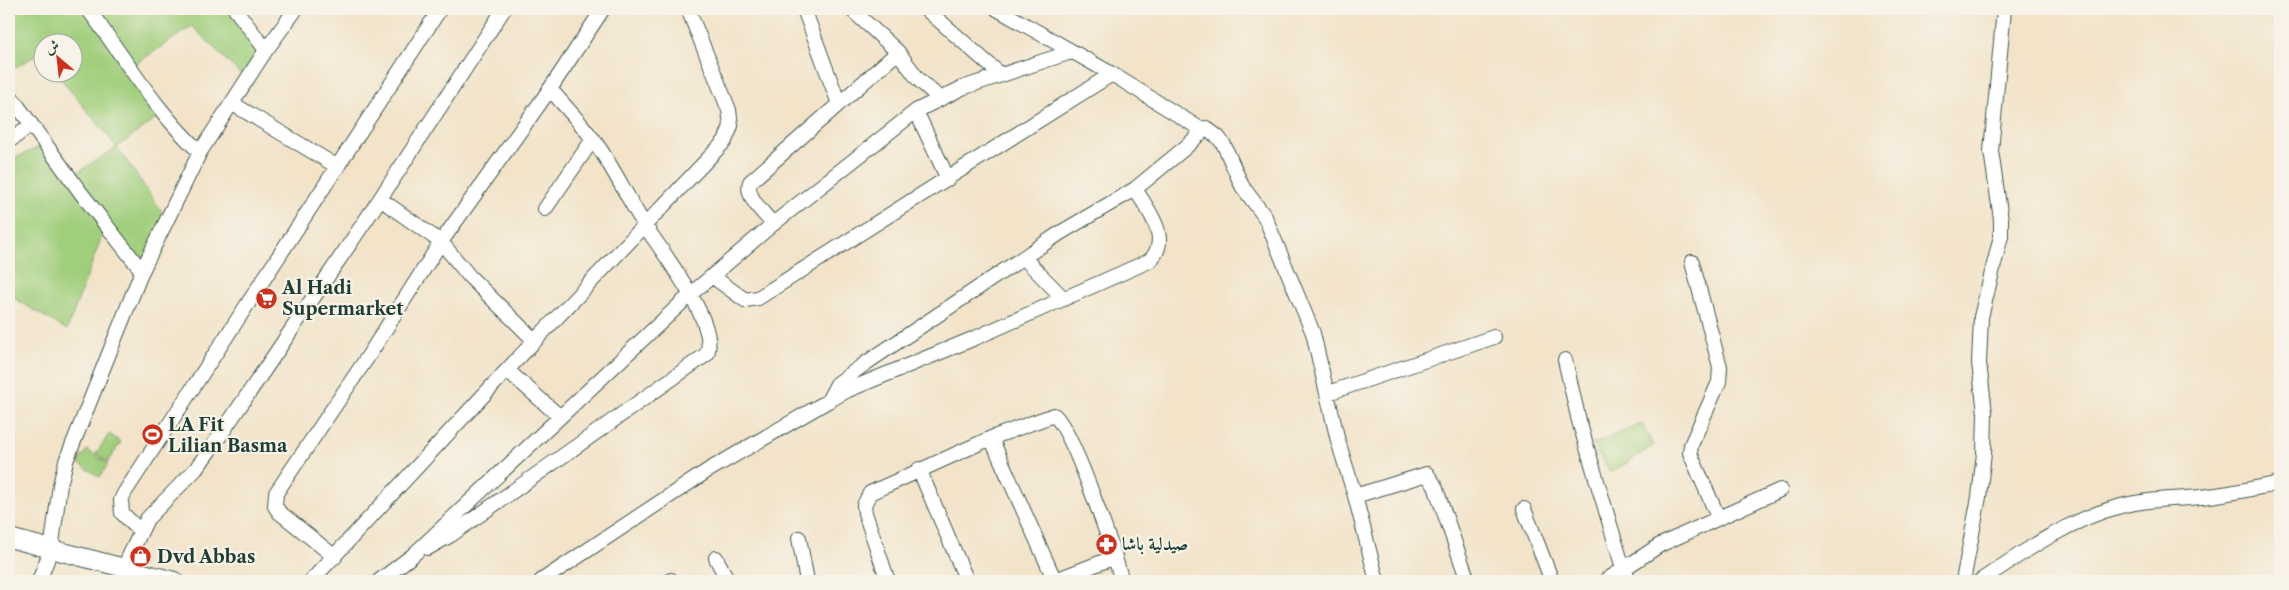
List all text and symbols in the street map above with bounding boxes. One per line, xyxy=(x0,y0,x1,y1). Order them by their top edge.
north arrow xyxy=(32,32,82,82)
text: ش xyxy=(42,35,62,58)
place label: Al Hadi Supermarket xyxy=(281,277,404,320)
supermarket icon: Al Hadi Supermarket xyxy=(254,286,278,310)
place label: LA Fit Lilian Basma xyxy=(168,414,288,457)
sports icon: LA Fit Lilian Basma xyxy=(140,423,164,447)
pharmacy icon: صيدلية باشا xyxy=(1094,532,1118,556)
place label: صيدلية باشا xyxy=(1122,533,1188,555)
shop icon: Dvd Abbas xyxy=(129,545,153,569)
place label: Dvd Abbas xyxy=(157,546,255,568)

